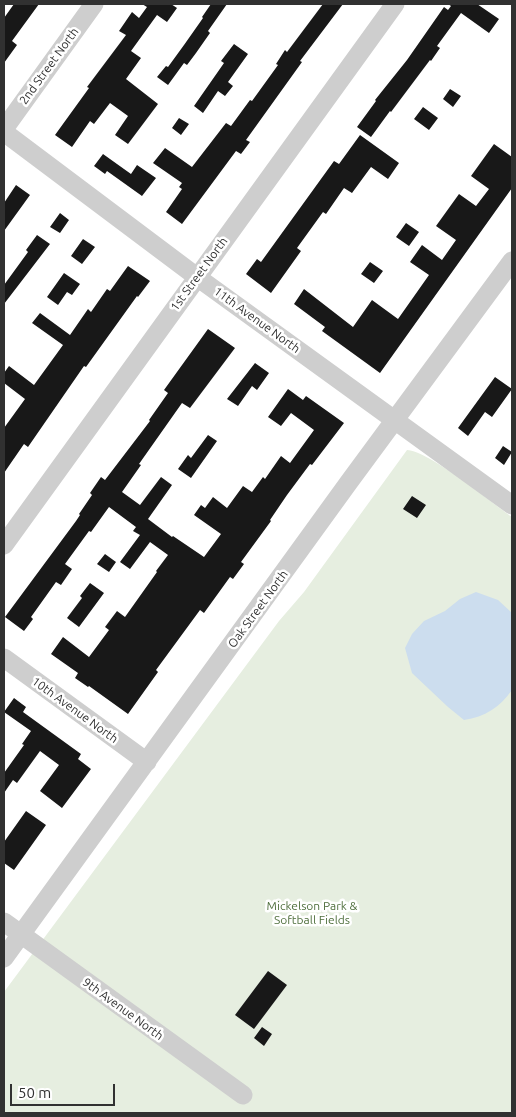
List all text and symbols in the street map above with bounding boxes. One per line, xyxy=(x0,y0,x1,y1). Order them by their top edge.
street label: 2nd Street North xyxy=(16,25,82,107)
street label: 1st Street North xyxy=(167,234,231,314)
street label: 11th Avenue North xyxy=(211,284,303,356)
street label: Oak Street North xyxy=(225,567,291,651)
street label: 10th Avenue North xyxy=(29,674,121,746)
park label: Mickelson Park & Softball Fields xyxy=(267,899,357,927)
street label: 9th Avenue North xyxy=(80,975,166,1043)
scale bar xyxy=(12,1074,118,1106)
text: 50 m xyxy=(18,1084,51,1101)

